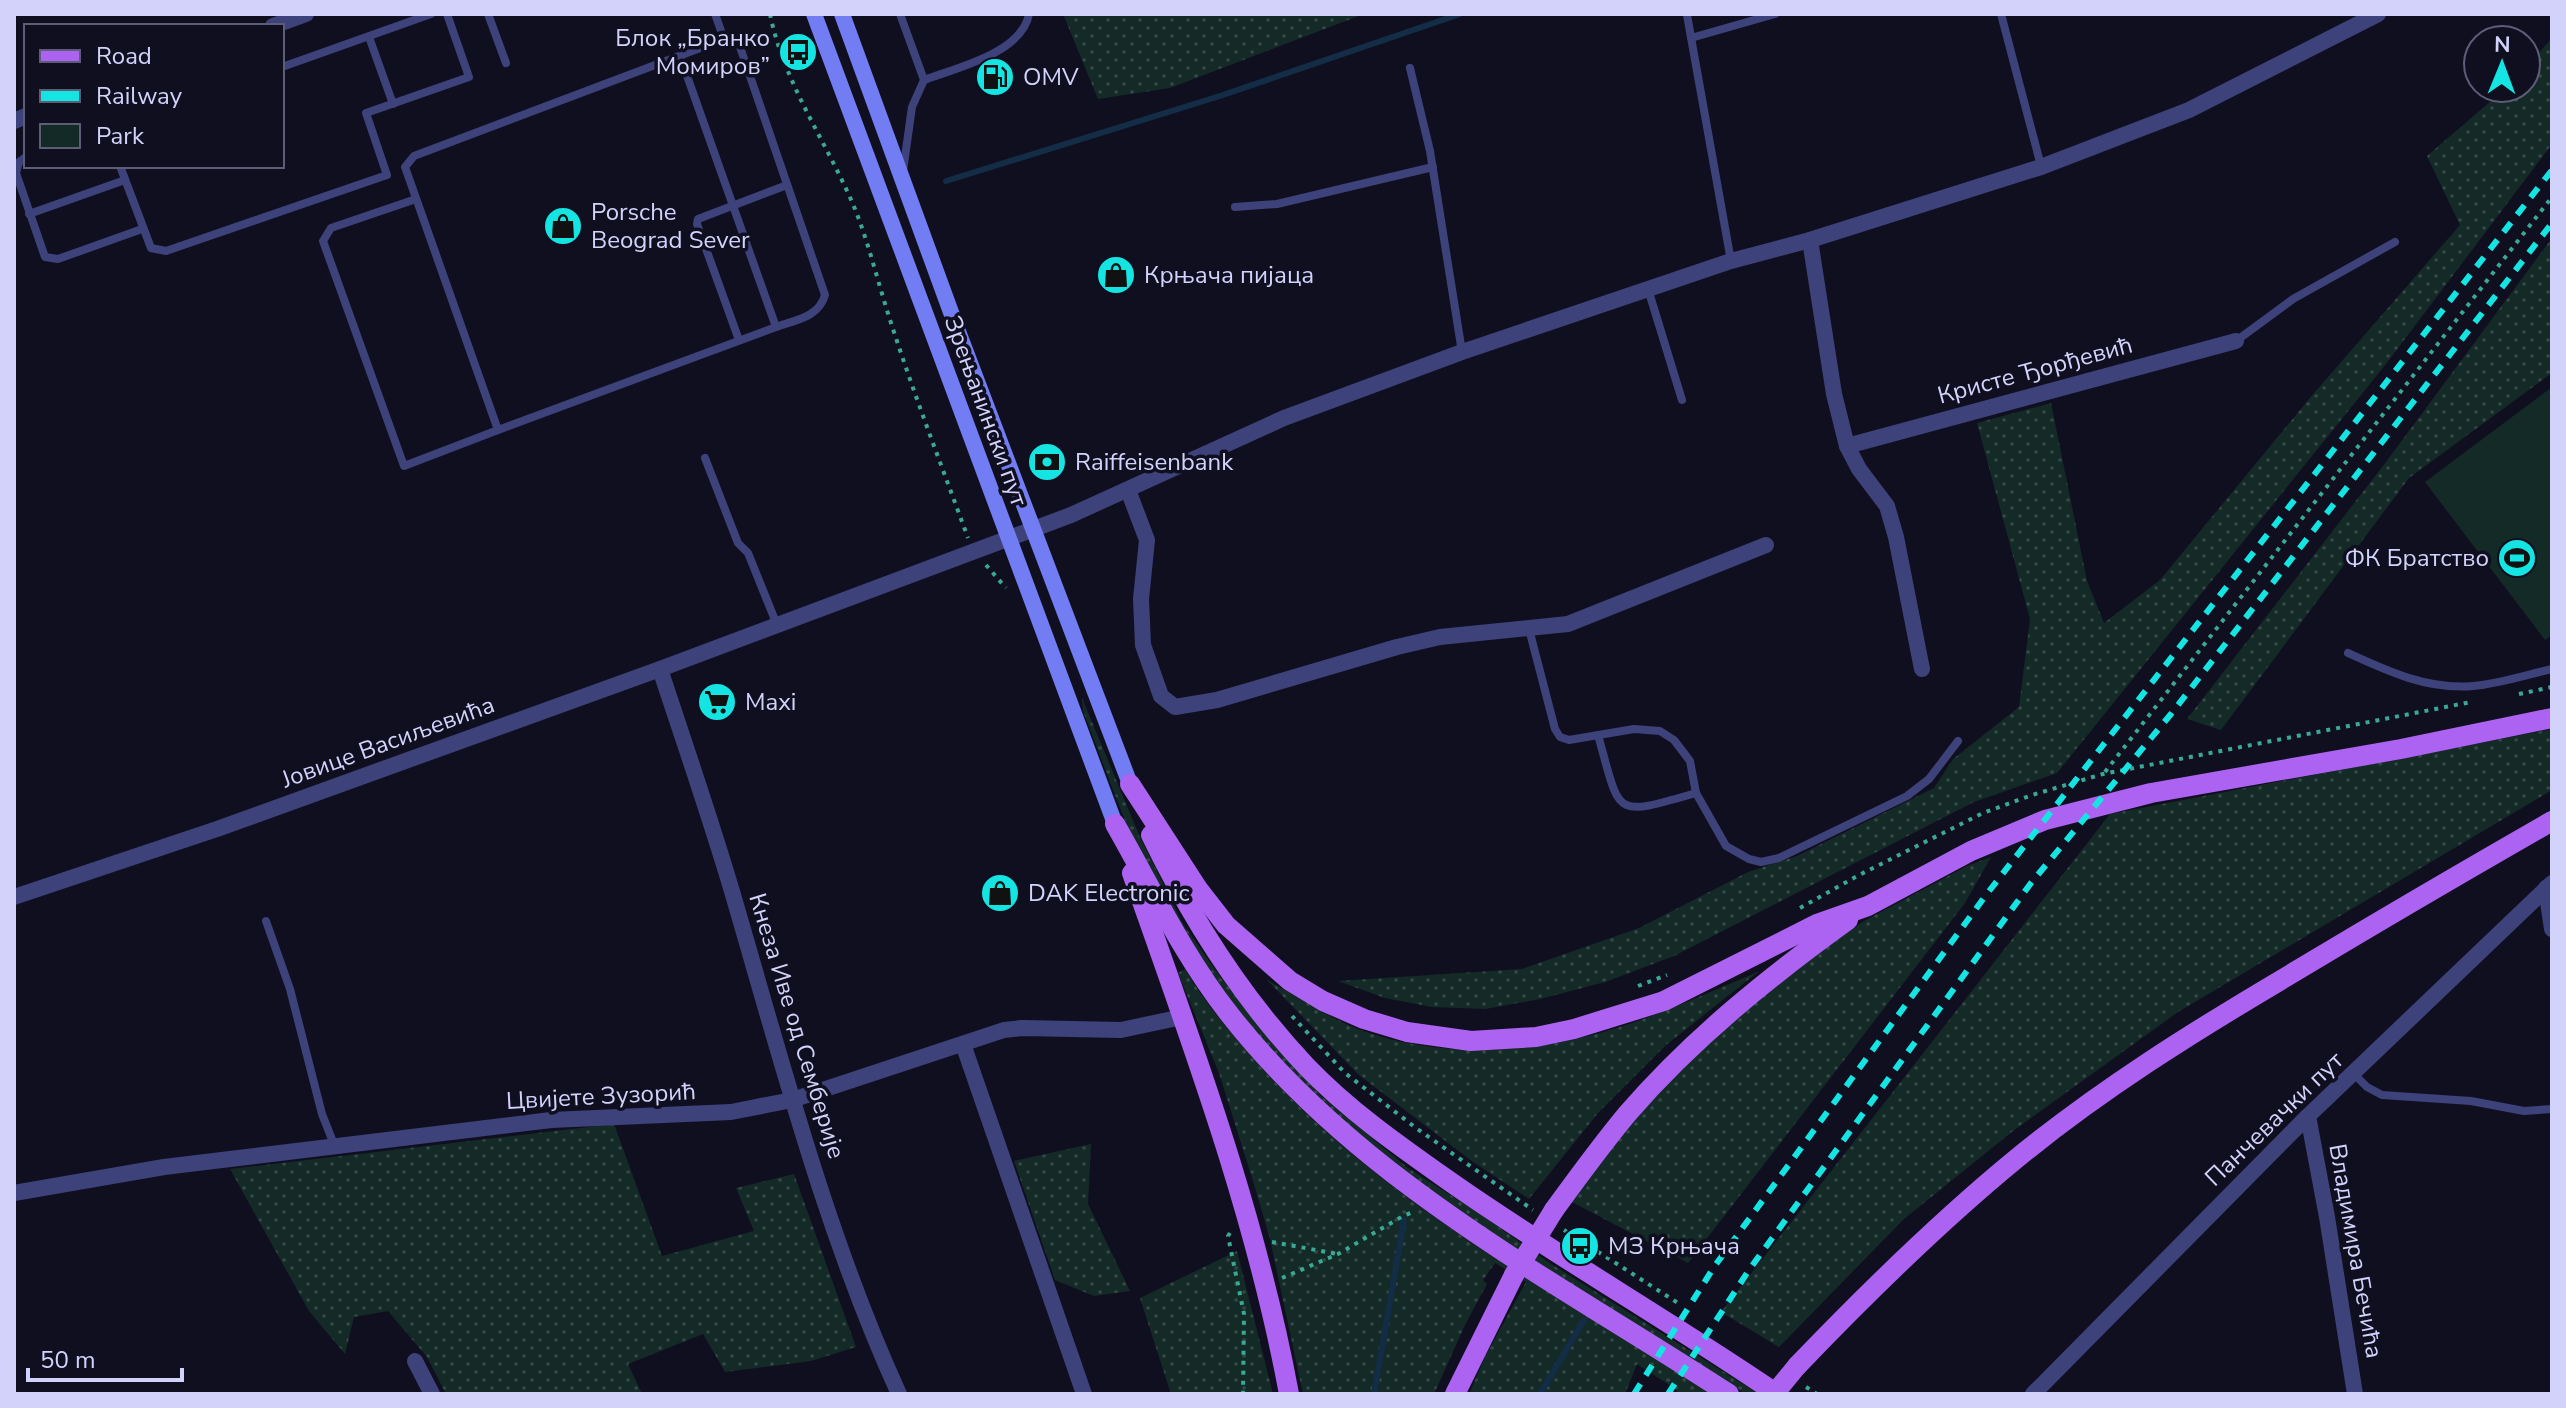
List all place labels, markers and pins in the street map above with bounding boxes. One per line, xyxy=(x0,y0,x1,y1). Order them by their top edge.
place label: Блок „Бранко Момиров” xyxy=(615,22,770,82)
bus stop icon: Блок „Бранко Момиров” xyxy=(777,31,819,73)
fuel station icon: OMV xyxy=(974,56,1016,98)
place label: OMV xyxy=(1023,61,1079,93)
place label: Porsche Beograd Sever xyxy=(591,196,750,256)
shop icon: Porsche Beograd Sever xyxy=(542,205,584,247)
shop icon: Крњача пијаца xyxy=(1095,254,1137,296)
place label: Крњача пијаца xyxy=(1144,259,1314,291)
bank icon: Raiffeisenbank xyxy=(1026,441,1068,483)
place label: Raiffeisenbank xyxy=(1075,446,1234,478)
sports icon: ФК Братство xyxy=(2496,537,2538,579)
place label: ФК Братство xyxy=(2345,542,2489,574)
supermarket icon: Maxi xyxy=(696,681,738,723)
place label: Maxi xyxy=(745,686,796,718)
shop icon: DAK Electronic xyxy=(979,872,1021,914)
place label: DAK Electronic xyxy=(1028,877,1190,909)
bus stop icon: МЗ Крњача xyxy=(1559,1225,1601,1267)
place label: МЗ Крњача xyxy=(1608,1230,1740,1262)

